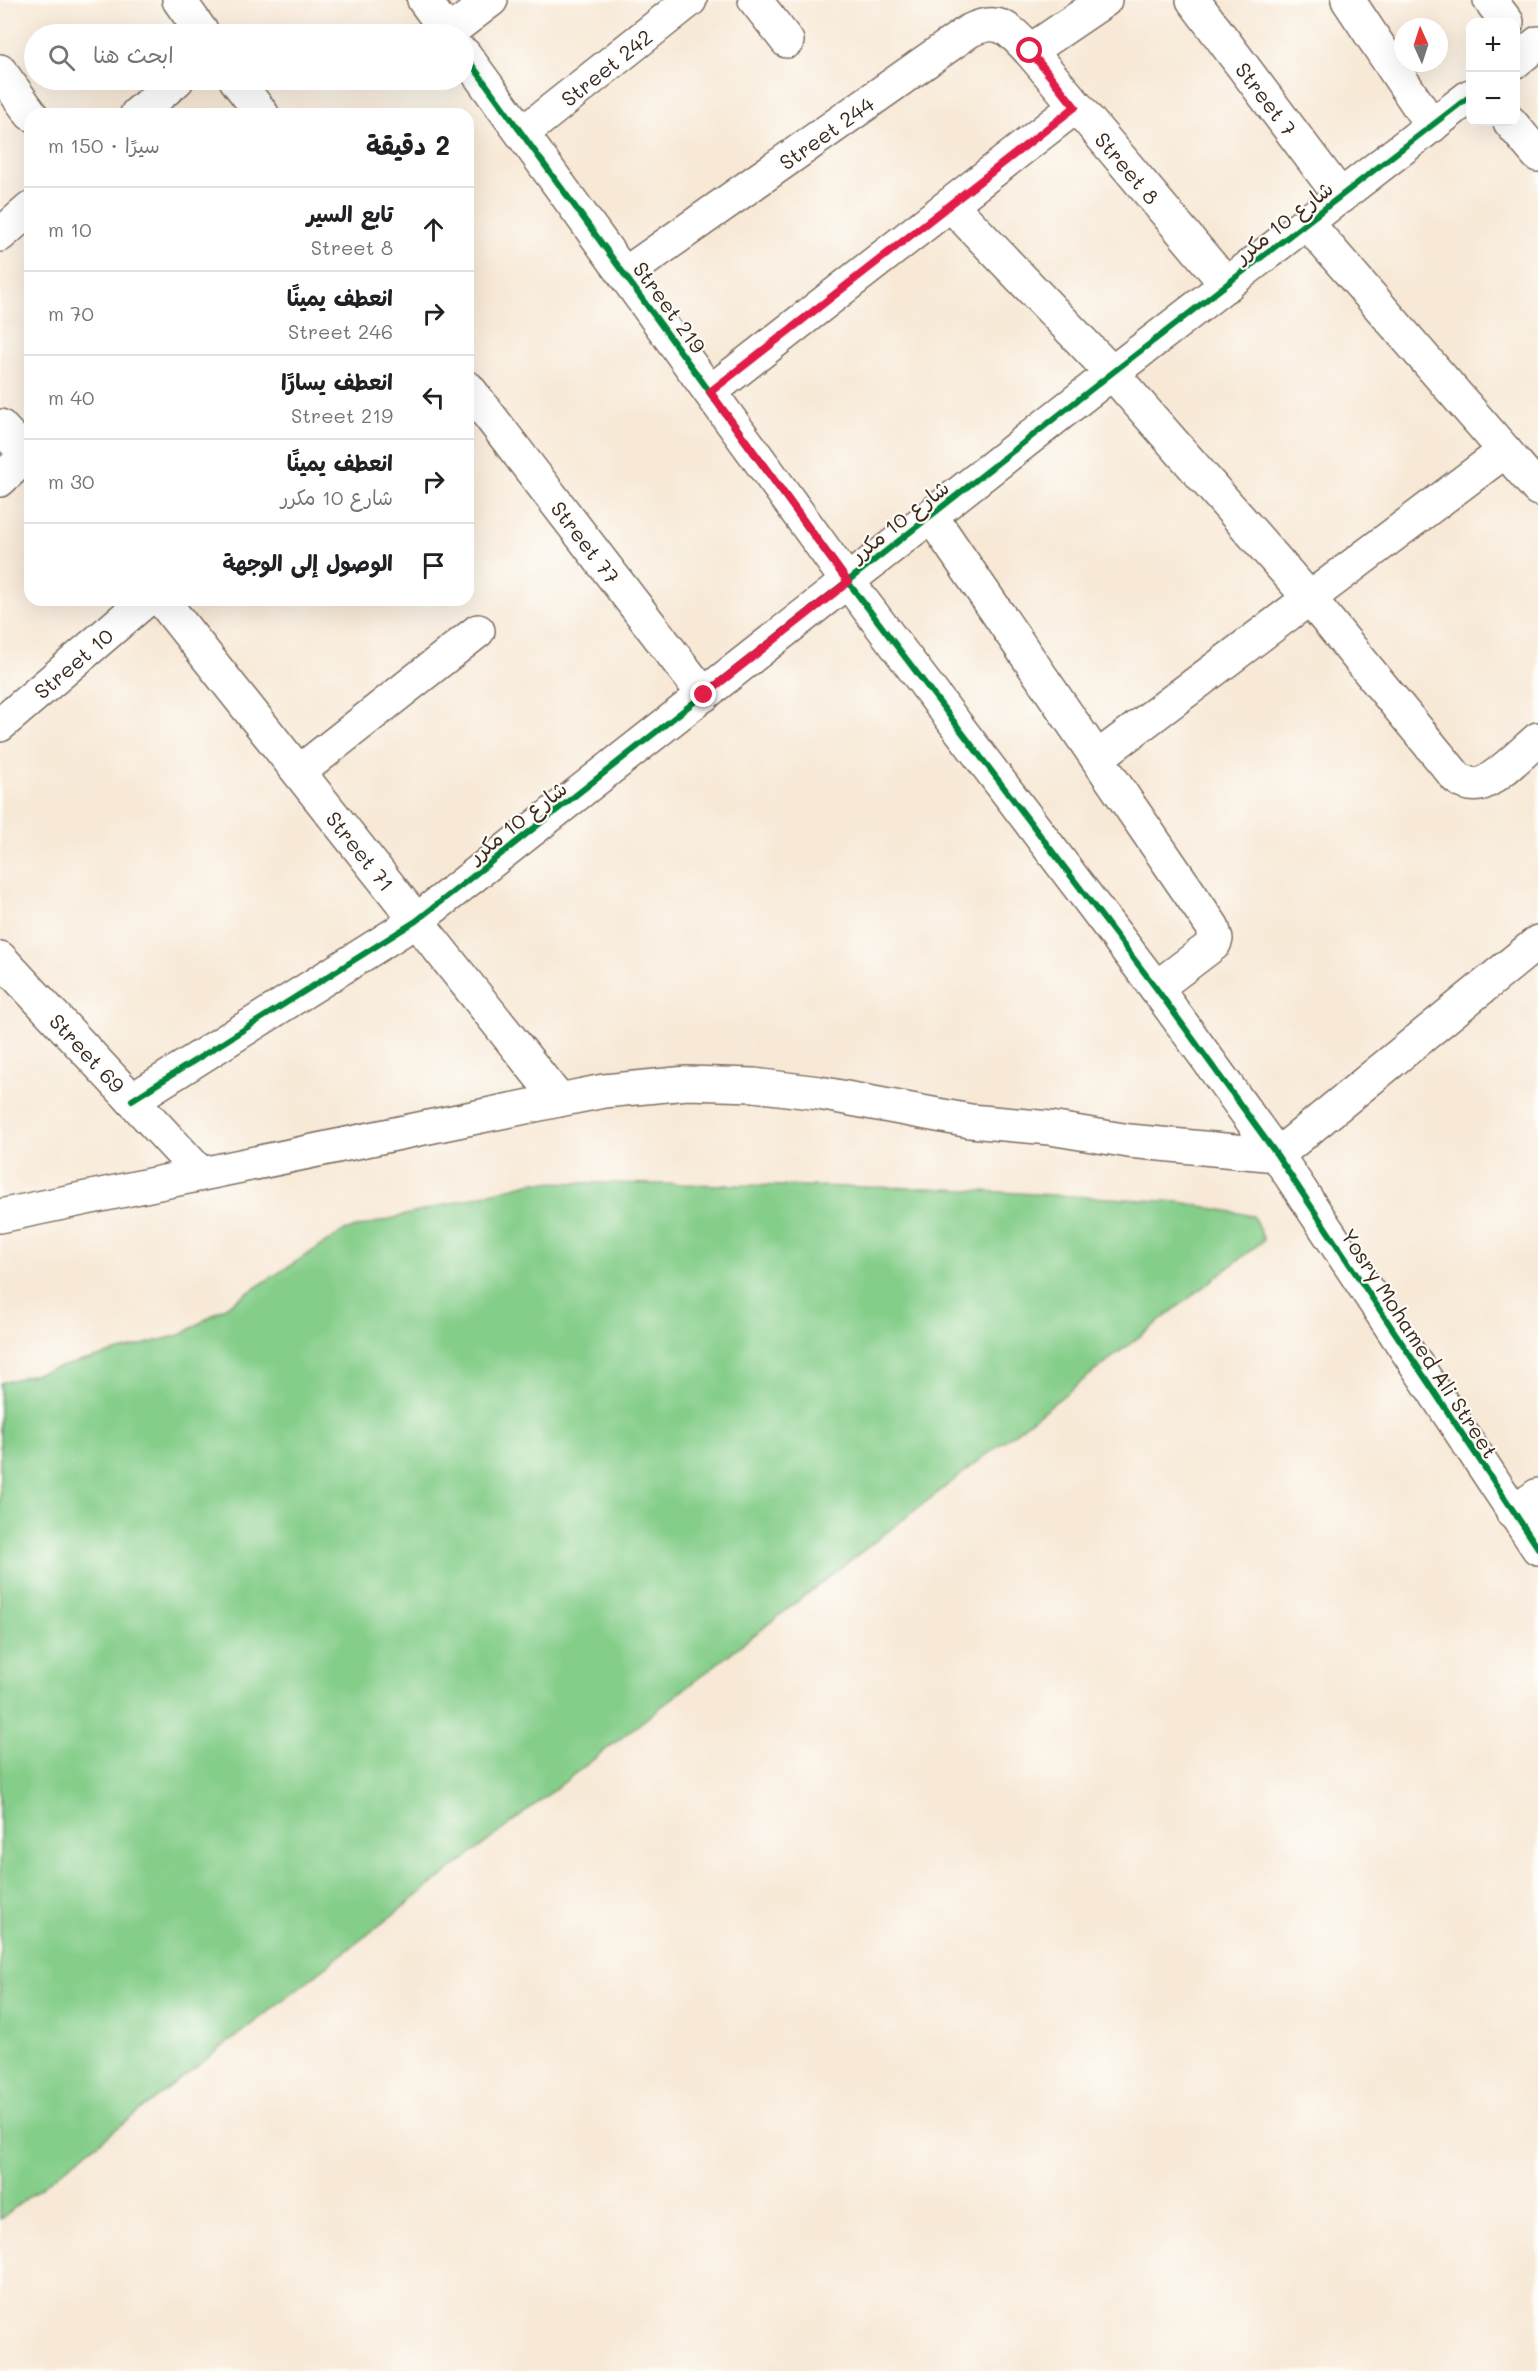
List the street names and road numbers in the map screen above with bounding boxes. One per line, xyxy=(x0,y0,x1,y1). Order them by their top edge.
street label: Street 242 xyxy=(555,22,657,112)
street label: Street 7 xyxy=(1230,56,1303,141)
street label: Street 244 xyxy=(773,89,879,175)
street label: Street 8 xyxy=(1090,126,1166,209)
street label: شارع 10 مكرر xyxy=(1227,174,1340,272)
street label: Street 219 xyxy=(628,256,712,358)
street label: شارع 10 مكرر xyxy=(843,473,956,571)
street label: Street 77 xyxy=(546,495,626,588)
street label: Street 10 xyxy=(28,621,118,704)
street label: شارع 10 مكرر xyxy=(461,774,574,872)
street label: Street 71 xyxy=(321,805,401,896)
street label: Street 69 xyxy=(44,1007,131,1098)
street label: Yosry Mohamed Ali Street xyxy=(1336,1223,1504,1463)

